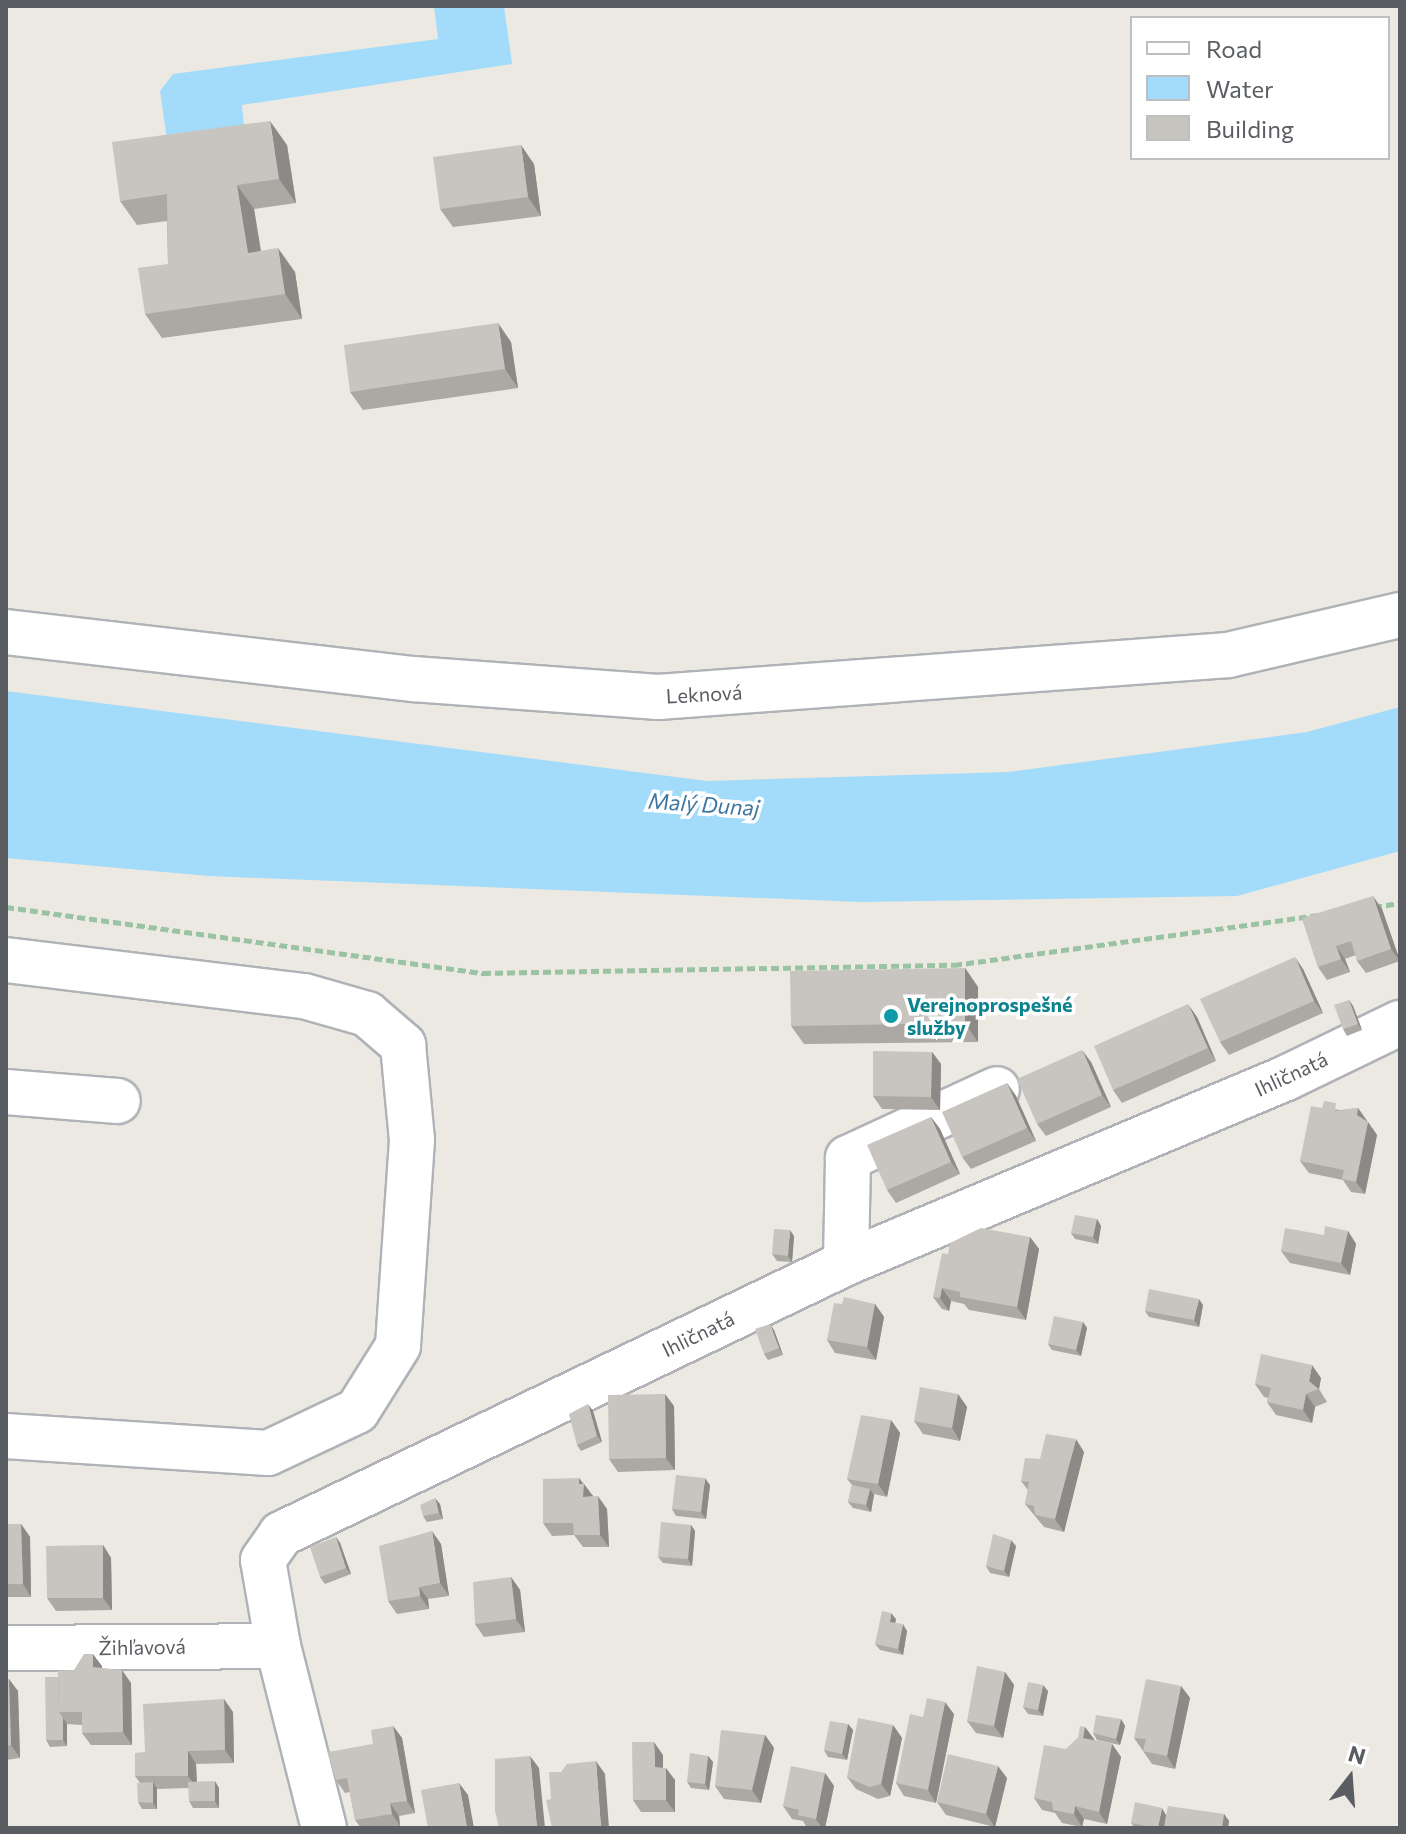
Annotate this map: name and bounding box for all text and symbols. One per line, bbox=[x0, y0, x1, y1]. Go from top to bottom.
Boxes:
legend bbox=[1130, 16, 1390, 160]
text: Road bbox=[1206, 34, 1262, 63]
text: Water bbox=[1206, 74, 1274, 103]
text: Building bbox=[1206, 114, 1294, 143]
street label: Leknová bbox=[665, 680, 743, 708]
water label: Malý Dunaj bbox=[647, 787, 761, 821]
place label: Verejnoprospešné služby bbox=[907, 992, 1073, 1039]
marker: Verejnoprospešné služby bbox=[882, 1007, 900, 1025]
street label: Ihličnatá bbox=[1251, 1047, 1331, 1101]
street label: Ihličnatá bbox=[658, 1306, 738, 1362]
street label: Žihľavová bbox=[98, 1634, 186, 1660]
north arrow bbox=[1310, 1738, 1390, 1818]
text: N bbox=[1345, 1739, 1369, 1770]

